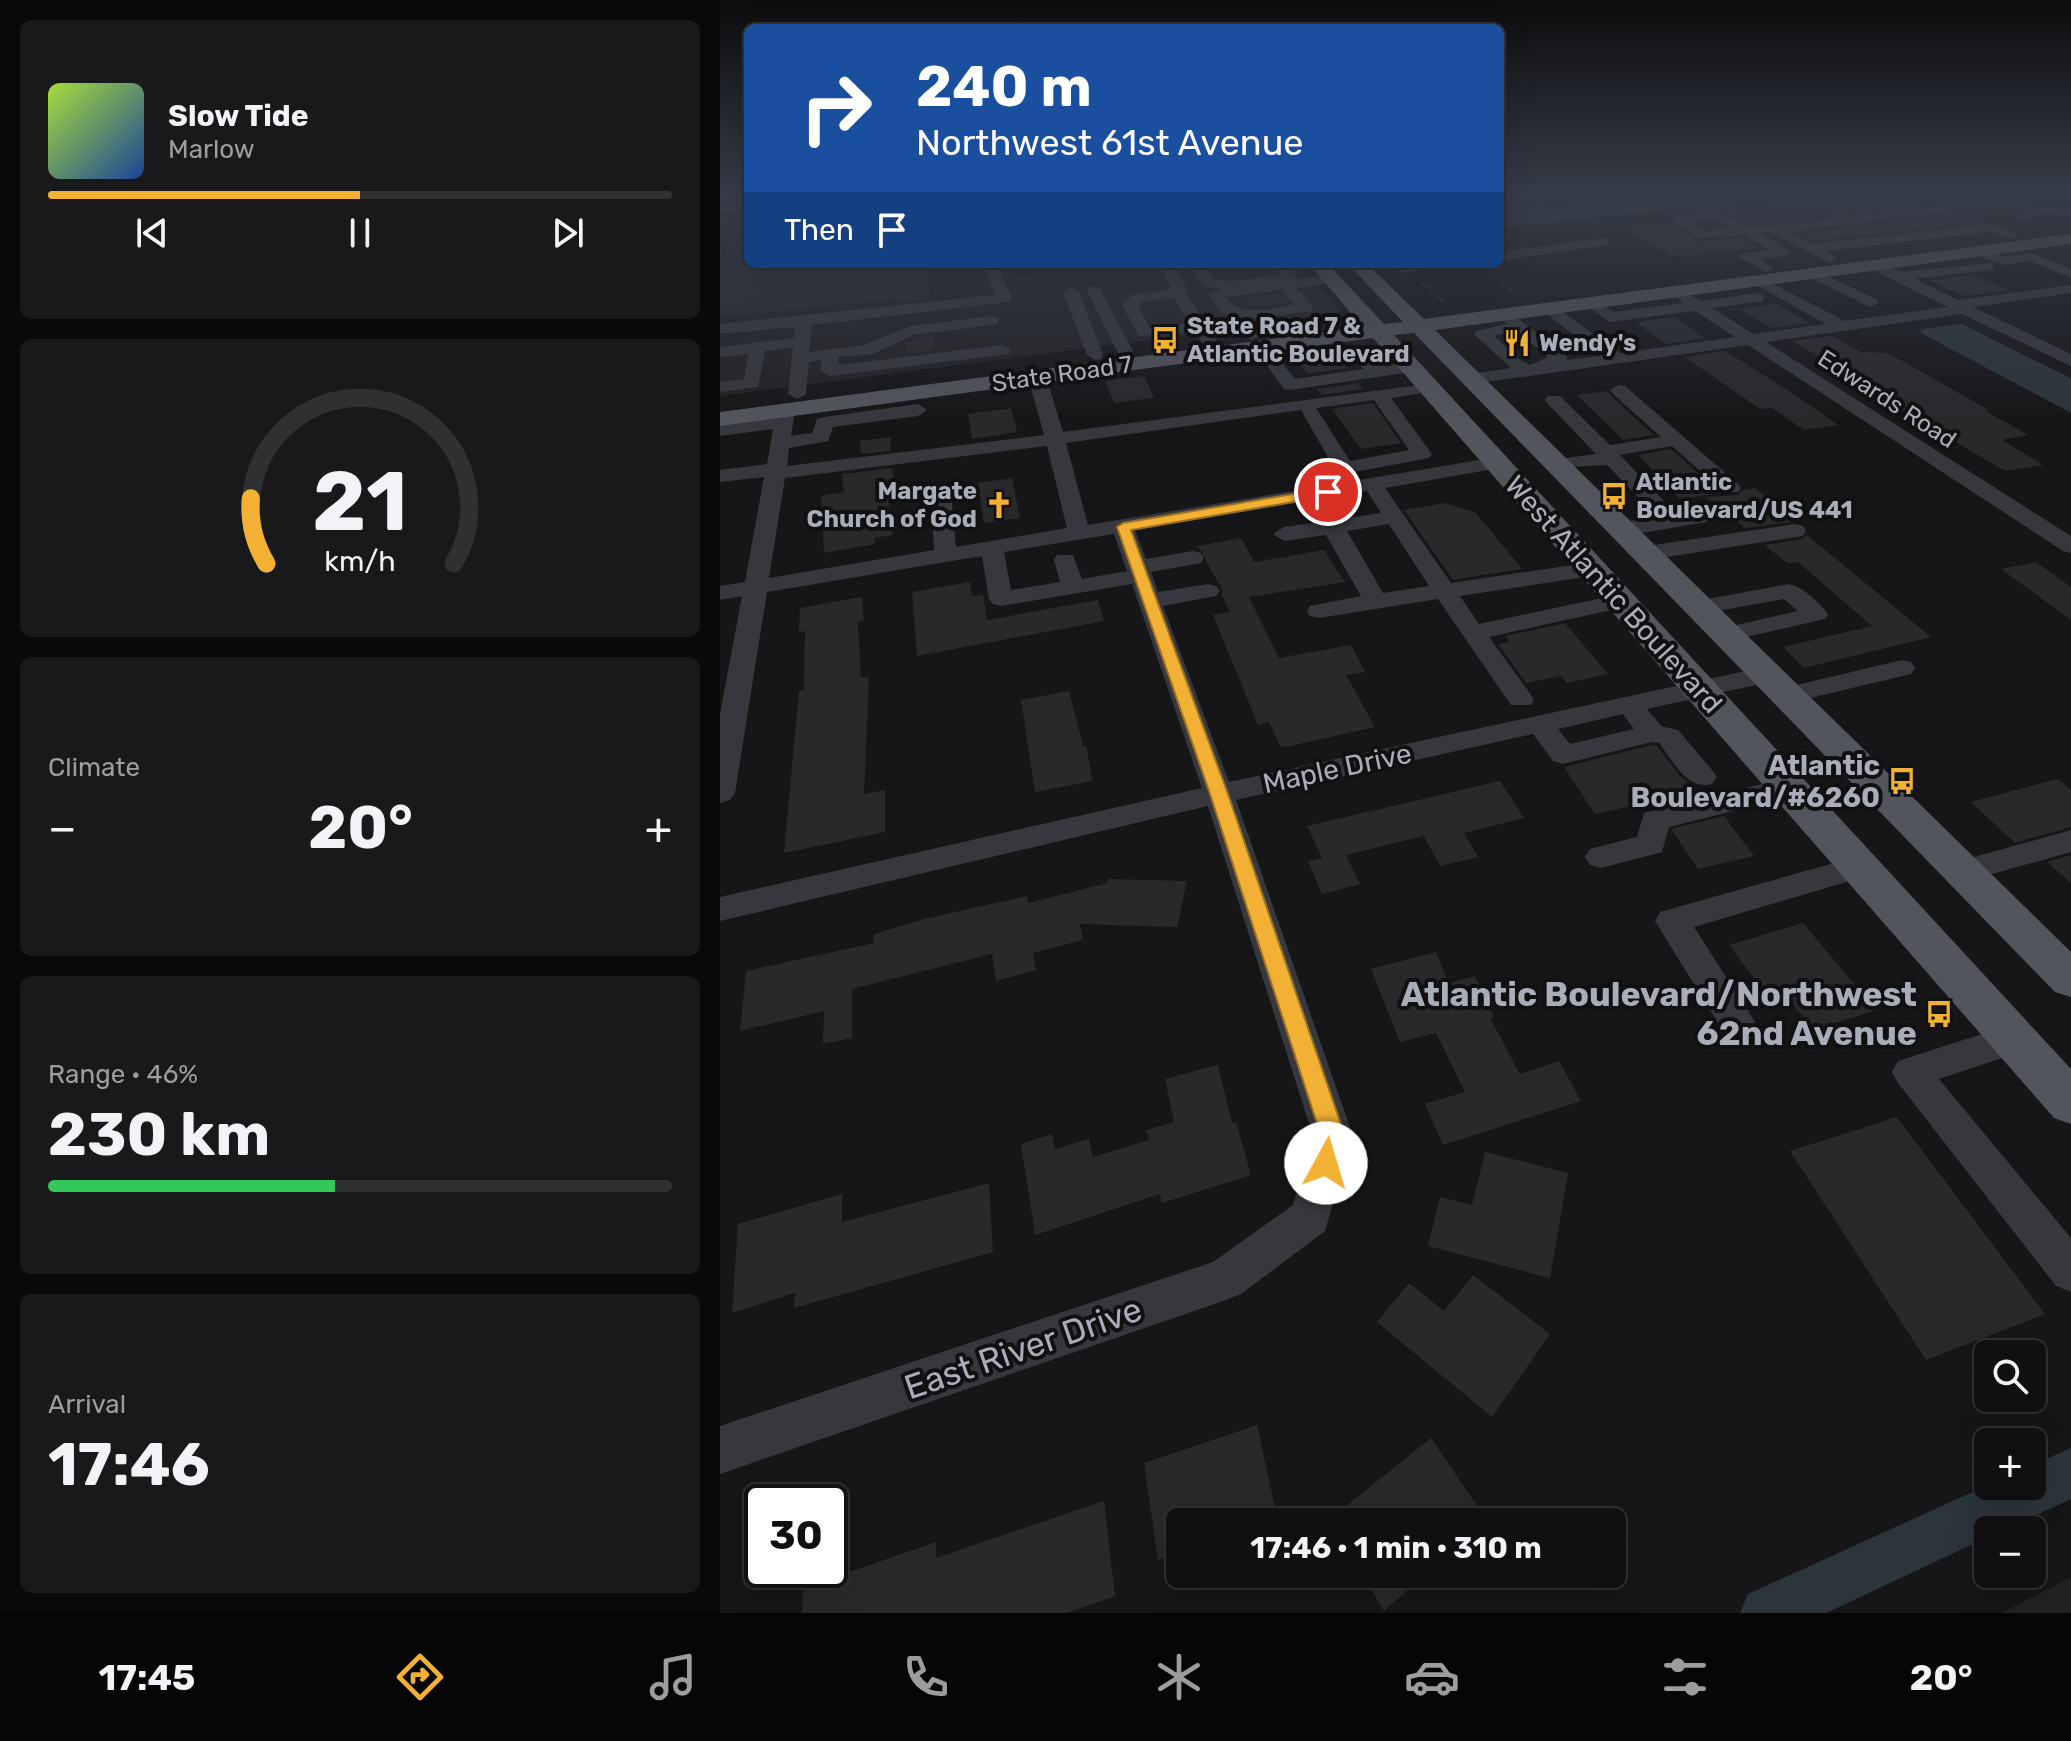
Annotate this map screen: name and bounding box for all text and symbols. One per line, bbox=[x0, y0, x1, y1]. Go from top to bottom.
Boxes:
text: 240 m bbox=[916, 54, 1092, 120]
icon: right bbox=[784, 56, 888, 160]
text: Slow Tide bbox=[168, 98, 308, 134]
text: Northwest 61st Avenue bbox=[916, 121, 1304, 164]
text: Marlow bbox=[168, 134, 255, 165]
icon: arrive bbox=[870, 208, 914, 252]
icon: previous bbox=[130, 211, 174, 255]
icon: pause bbox=[338, 211, 382, 255]
icon: next bbox=[546, 211, 590, 255]
text: Then bbox=[784, 212, 854, 248]
place label: State Road 7 & Atlantic Boulevard bbox=[1187, 312, 1410, 368]
bus stop icon: State Road 7 & Atlantic Boulevard bbox=[1150, 325, 1180, 355]
restaurant icon: Wendy's bbox=[1502, 328, 1532, 358]
place label: Wendy's bbox=[1539, 329, 1636, 357]
street label: Edwards Road bbox=[1813, 344, 1961, 454]
street label: State Road 7 bbox=[990, 350, 1134, 398]
text: 21 bbox=[312, 451, 408, 550]
pin bbox=[1294, 458, 1362, 526]
place label: Atlantic Boulevard/US 441 bbox=[1636, 468, 1853, 524]
street label: West Atlantic Boulevard bbox=[1498, 469, 1729, 720]
icon: arrive bbox=[1306, 470, 1350, 514]
place label: Margate Church of God bbox=[807, 477, 977, 533]
bus stop icon: Atlantic Boulevard/US 441 bbox=[1599, 481, 1629, 511]
church icon: Margate Church of God bbox=[984, 490, 1014, 520]
text: km/h bbox=[324, 544, 396, 578]
street label: Maple Drive bbox=[1260, 737, 1414, 800]
place label: Atlantic Boulevard/#6260 bbox=[1631, 749, 1880, 814]
text: Climate bbox=[48, 752, 140, 783]
bus stop icon: Atlantic Boulevard/#6260 bbox=[1887, 766, 1917, 796]
text: 20° bbox=[308, 792, 413, 863]
text: − bbox=[48, 802, 77, 854]
text: + bbox=[645, 802, 672, 854]
place label: Atlantic Boulevard/Northwest 62nd Avenue bbox=[1401, 974, 1917, 1054]
bus stop icon: Atlantic Boulevard/Northwest 62nd Avenue bbox=[1924, 999, 1954, 1029]
text: Range · 46% bbox=[48, 1059, 198, 1090]
text: 230 km bbox=[48, 1099, 270, 1170]
position arrow bbox=[1284, 1121, 1368, 1205]
street label: East River Drive bbox=[899, 1289, 1147, 1408]
map controls bbox=[1974, 1340, 2046, 1588]
button: search bbox=[1974, 1340, 2046, 1412]
text: Arrival bbox=[48, 1389, 126, 1420]
button: + bbox=[1974, 1428, 2046, 1500]
text: 17:46 bbox=[48, 1429, 210, 1500]
speed limit sign: 30 bbox=[744, 1484, 848, 1588]
button: − bbox=[1974, 1516, 2046, 1588]
text: 17:46 · 1 min · 310 m bbox=[1250, 1530, 1542, 1566]
icon: directions bbox=[392, 1649, 448, 1705]
icon: music bbox=[645, 1649, 701, 1705]
icon: phone bbox=[898, 1649, 954, 1705]
icon: climate bbox=[1151, 1649, 1207, 1705]
icon: car bbox=[1404, 1649, 1460, 1705]
icon: filters bbox=[1657, 1649, 1713, 1705]
text: 17:45 bbox=[98, 1656, 195, 1699]
text: 20° bbox=[1910, 1656, 1972, 1699]

